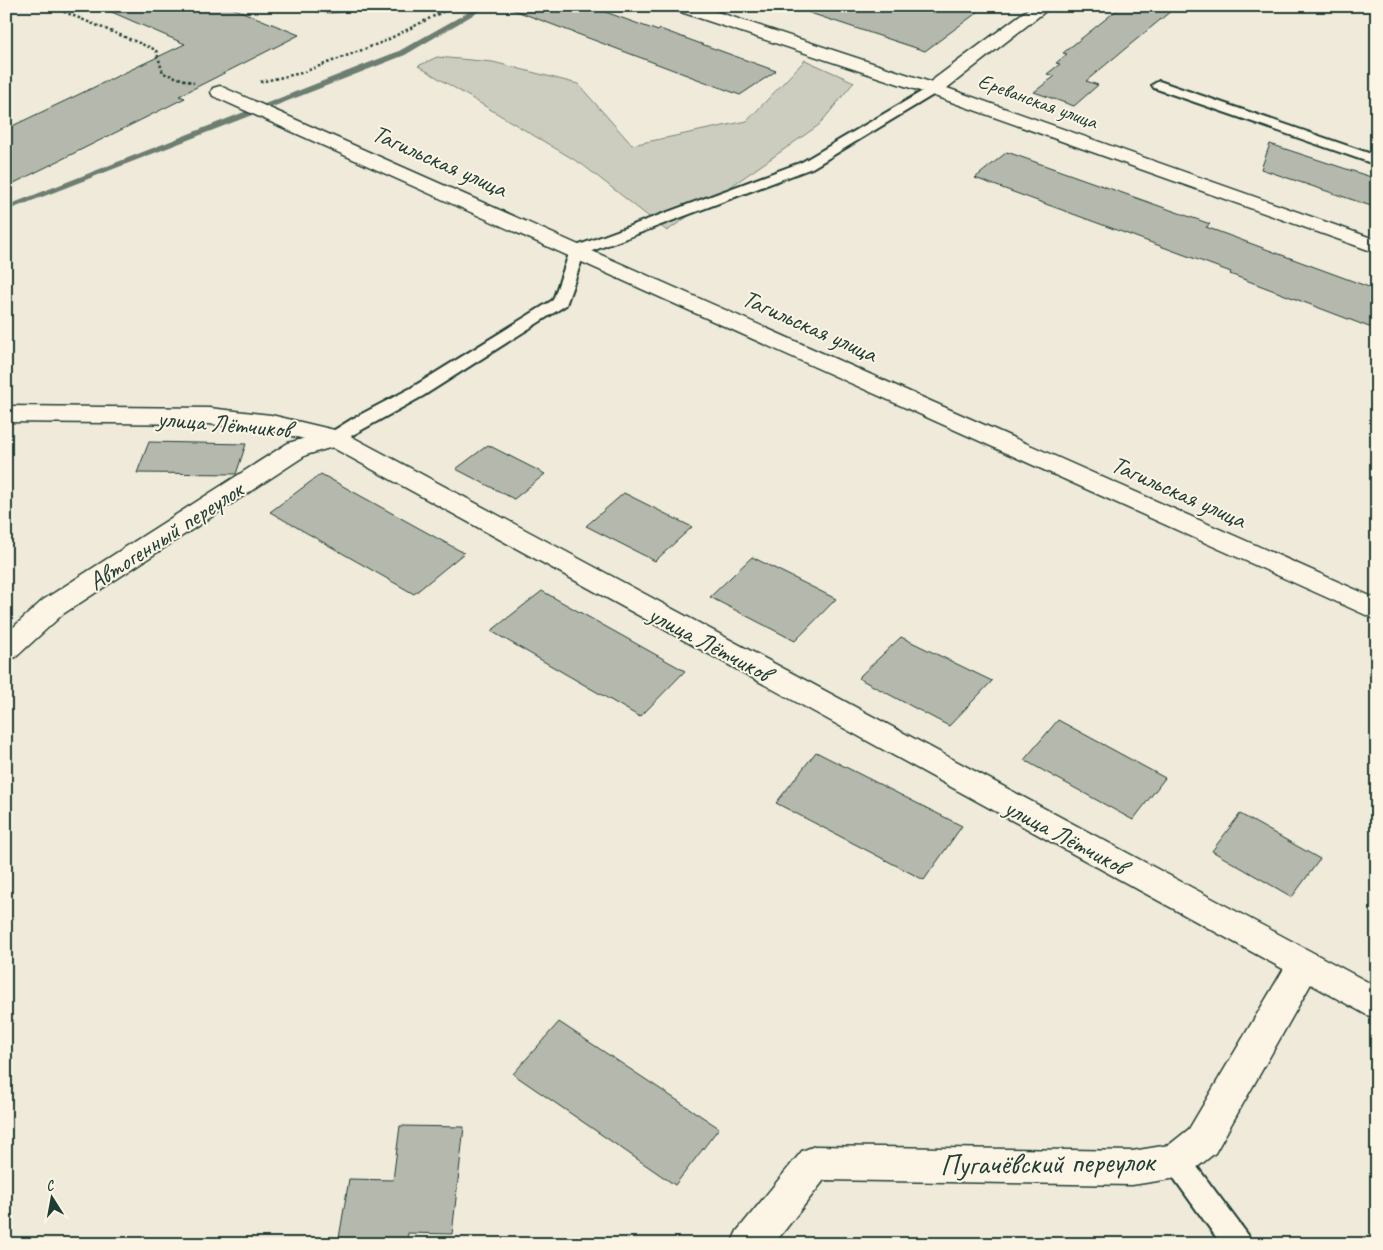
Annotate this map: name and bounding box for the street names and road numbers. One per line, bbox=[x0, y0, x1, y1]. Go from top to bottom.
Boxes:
street label: Ереванская улица bbox=[975, 67, 1103, 135]
street label: Тагильская улица bbox=[367, 117, 514, 206]
street label: Тагильская улица bbox=[737, 282, 884, 371]
street label: улица Лётчиков bbox=[154, 402, 298, 446]
street label: Тагильская улица bbox=[1106, 448, 1253, 537]
street label: Автогенный переулок bbox=[82, 472, 251, 598]
street label: улица Лётчиков bbox=[641, 597, 782, 692]
street label: улица Лётчиков bbox=[997, 790, 1138, 885]
street label: Пугачёвский переулок bbox=[940, 1142, 1157, 1184]

